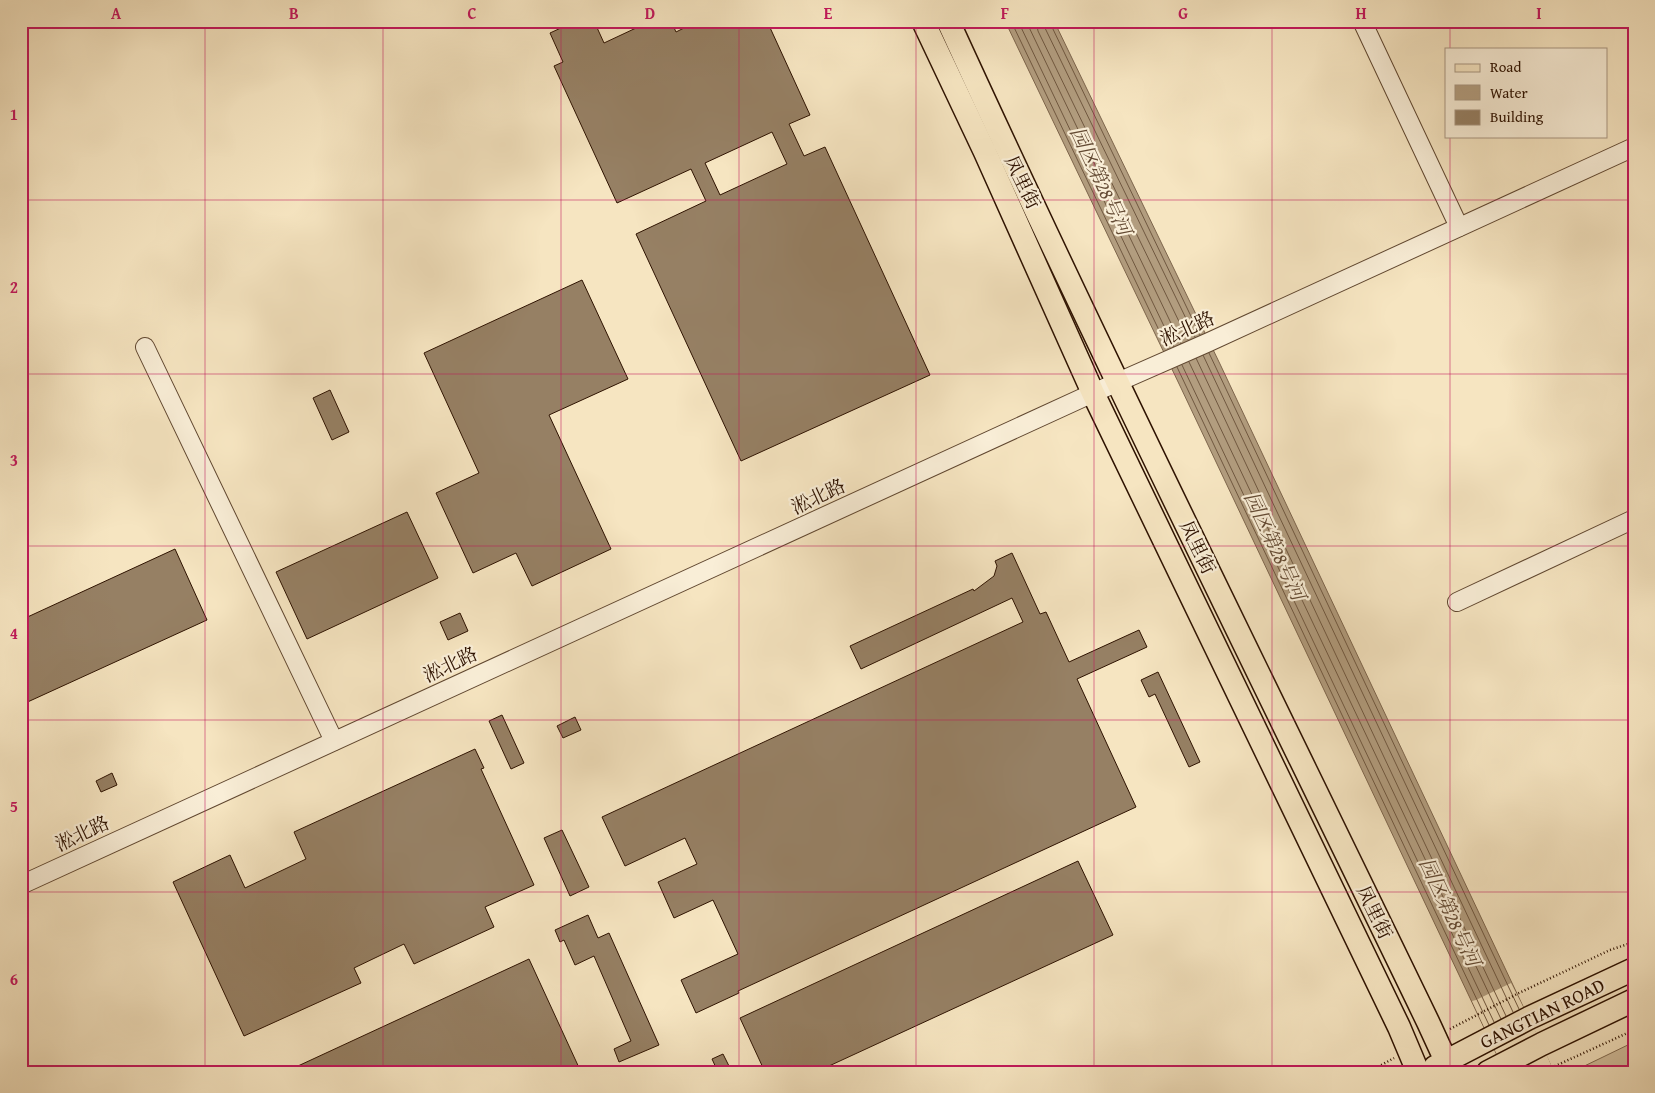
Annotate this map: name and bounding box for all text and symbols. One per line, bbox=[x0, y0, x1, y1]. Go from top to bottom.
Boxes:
text: A bbox=[111, 1, 122, 25]
text: B bbox=[289, 1, 299, 25]
text: C bbox=[467, 1, 477, 25]
text: D bbox=[645, 1, 655, 25]
text: E bbox=[824, 1, 833, 25]
text: F bbox=[1001, 1, 1009, 25]
text: G bbox=[1178, 1, 1188, 25]
text: H bbox=[1355, 1, 1367, 25]
text: I bbox=[1536, 1, 1542, 25]
legend bbox=[1445, 48, 1608, 138]
text: Road bbox=[1490, 56, 1521, 77]
text: Water bbox=[1490, 82, 1528, 103]
text: 1 bbox=[10, 102, 18, 126]
text: Building bbox=[1490, 106, 1544, 127]
water label: 园区第28号河 bbox=[1064, 122, 1141, 243]
street label: 凤里街 bbox=[998, 150, 1048, 214]
text: 2 bbox=[10, 275, 18, 299]
street label: 淞北路 bbox=[1155, 304, 1219, 352]
text: 3 bbox=[10, 448, 18, 472]
street label: 淞北路 bbox=[786, 471, 850, 521]
water label: 园区第28号河 bbox=[1238, 487, 1315, 608]
street label: 凤里街 bbox=[1173, 515, 1223, 579]
text: 4 bbox=[10, 621, 18, 645]
street label: 淞北路 bbox=[418, 639, 482, 689]
text: 5 bbox=[10, 794, 18, 818]
street label: 淞北路 bbox=[50, 808, 114, 858]
water label: 园区第28号河 bbox=[1413, 853, 1490, 974]
street label: 凤里街 bbox=[1350, 880, 1400, 944]
text: 6 bbox=[10, 967, 18, 991]
street label: GANGTIAN ROAD bbox=[1475, 971, 1609, 1055]

